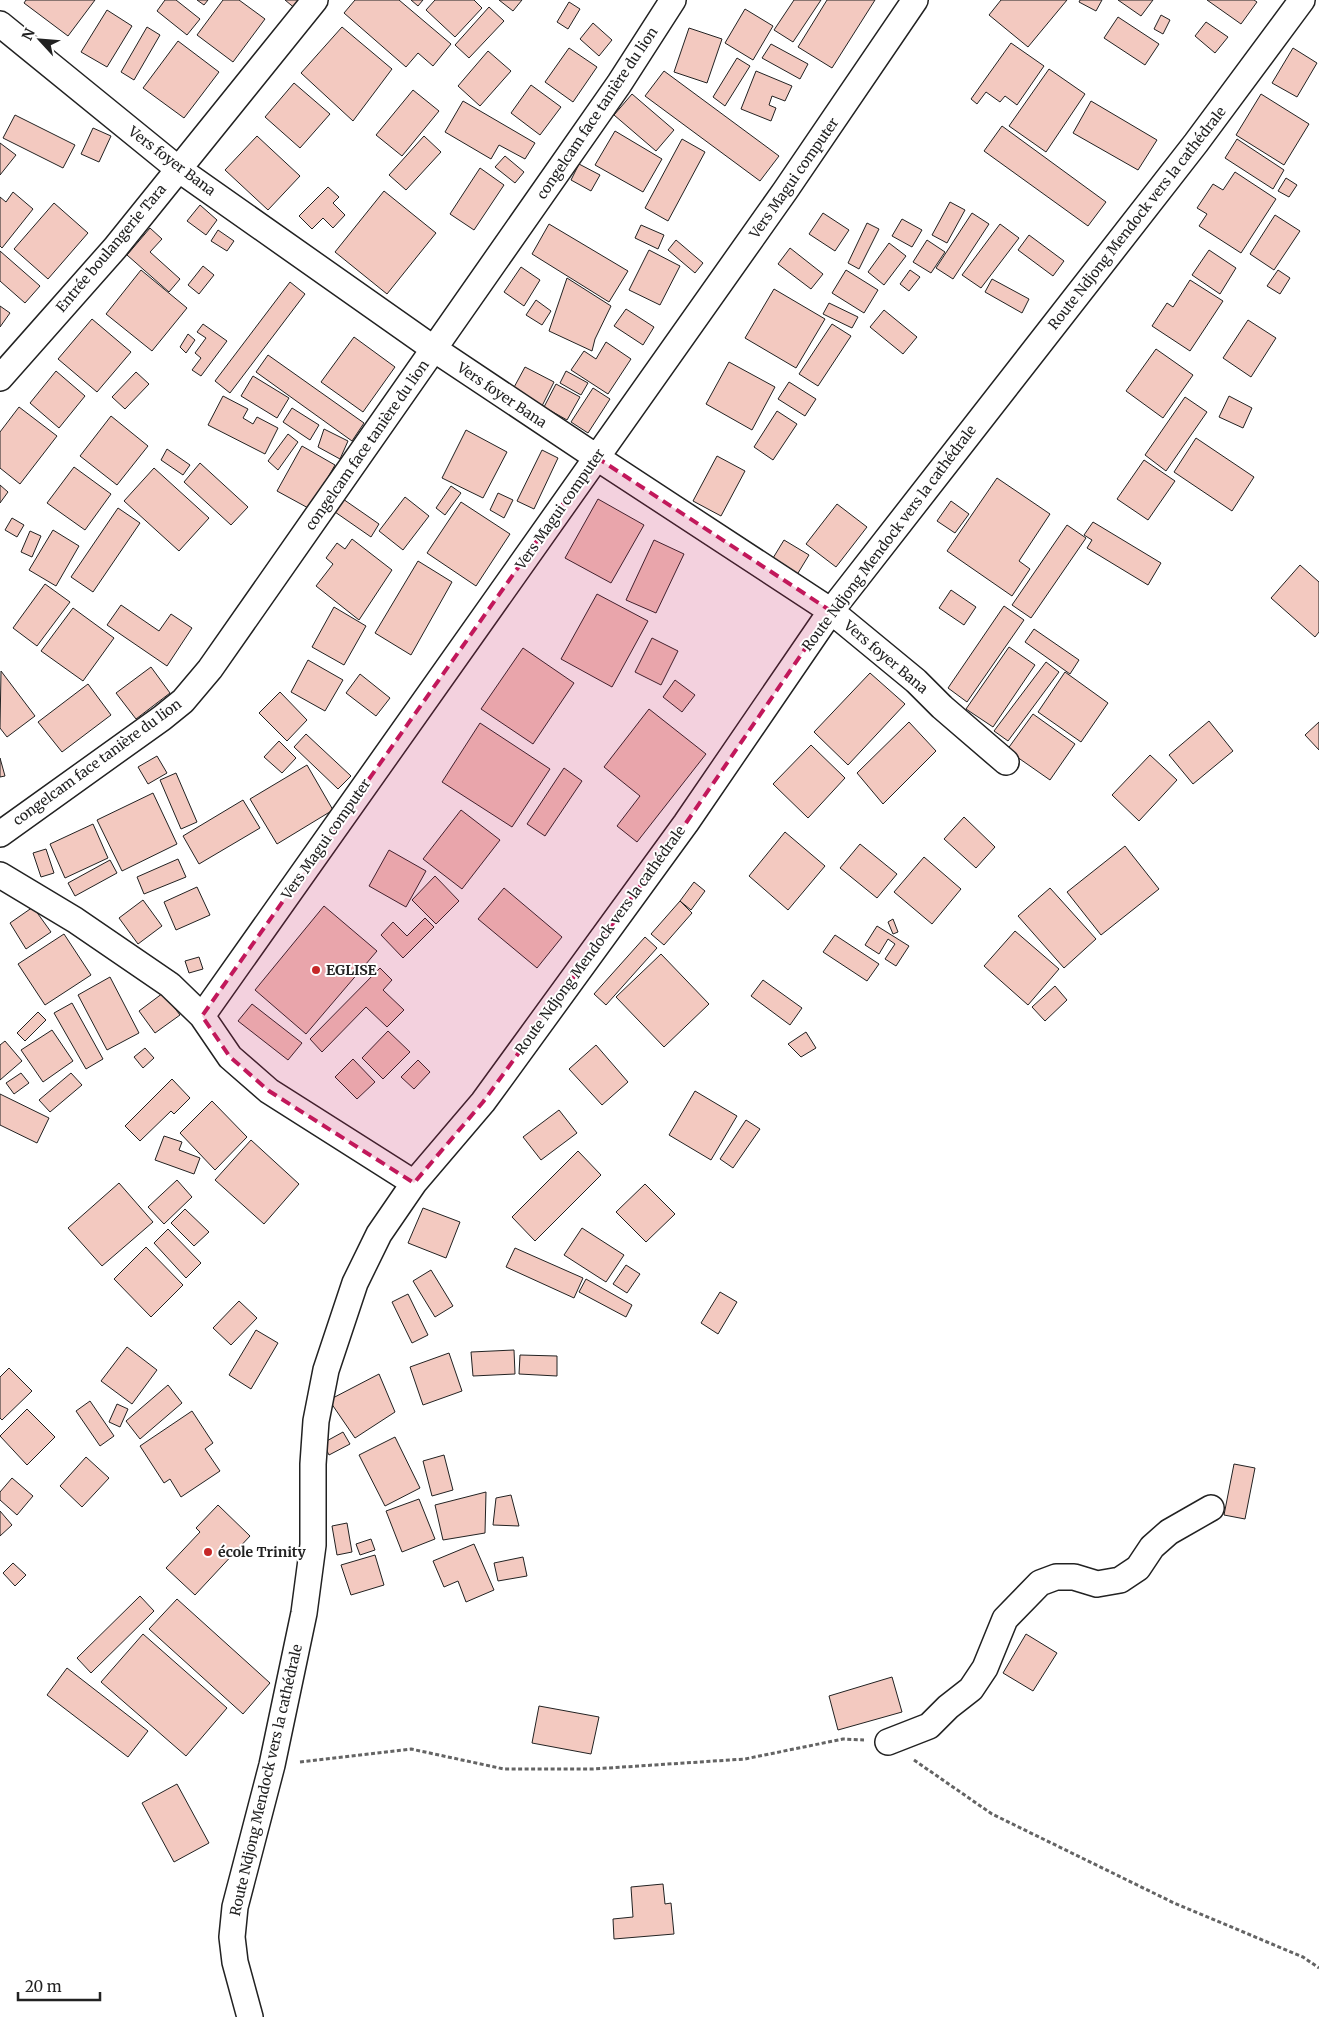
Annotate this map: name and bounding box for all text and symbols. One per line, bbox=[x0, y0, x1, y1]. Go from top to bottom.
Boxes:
north arrow bbox=[15, 15, 65, 65]
street label: congelcam face tanière du lion bbox=[533, 23, 661, 203]
text: N bbox=[18, 25, 39, 43]
street label: Route Ndjong Mendock vers la cathédrale bbox=[1044, 103, 1230, 333]
street label: Vers Magui computer bbox=[745, 114, 843, 243]
street label: Vers foyer Bana bbox=[124, 122, 219, 200]
street label: Entrée boulangerie Tara bbox=[52, 180, 170, 316]
street label: congelcam face tanière du lion bbox=[301, 356, 433, 534]
street label: Vers foyer Bana bbox=[453, 358, 551, 432]
street label: Route Ndjong Mendock vers la cathédrale bbox=[798, 422, 980, 654]
street label: Vers Magui computer bbox=[511, 445, 609, 574]
street label: Vers foyer Bana bbox=[840, 616, 932, 698]
street label: congelcam face tanière du lion bbox=[9, 695, 185, 829]
street label: Vers Magui computer bbox=[277, 775, 375, 904]
street label: Route Ndjong Mendock vers la cathédrale bbox=[511, 822, 689, 1058]
place label: EGLISE bbox=[326, 961, 377, 979]
marker: EGLISE bbox=[310, 964, 322, 976]
place label: école Trinity bbox=[218, 1543, 307, 1561]
marker: école Trinity bbox=[202, 1546, 214, 1558]
street label: Route Ndjong Mendock vers la cathédrale bbox=[226, 1642, 306, 1918]
scale bar bbox=[18, 1970, 100, 2002]
text: 20 m bbox=[25, 1977, 62, 1996]

